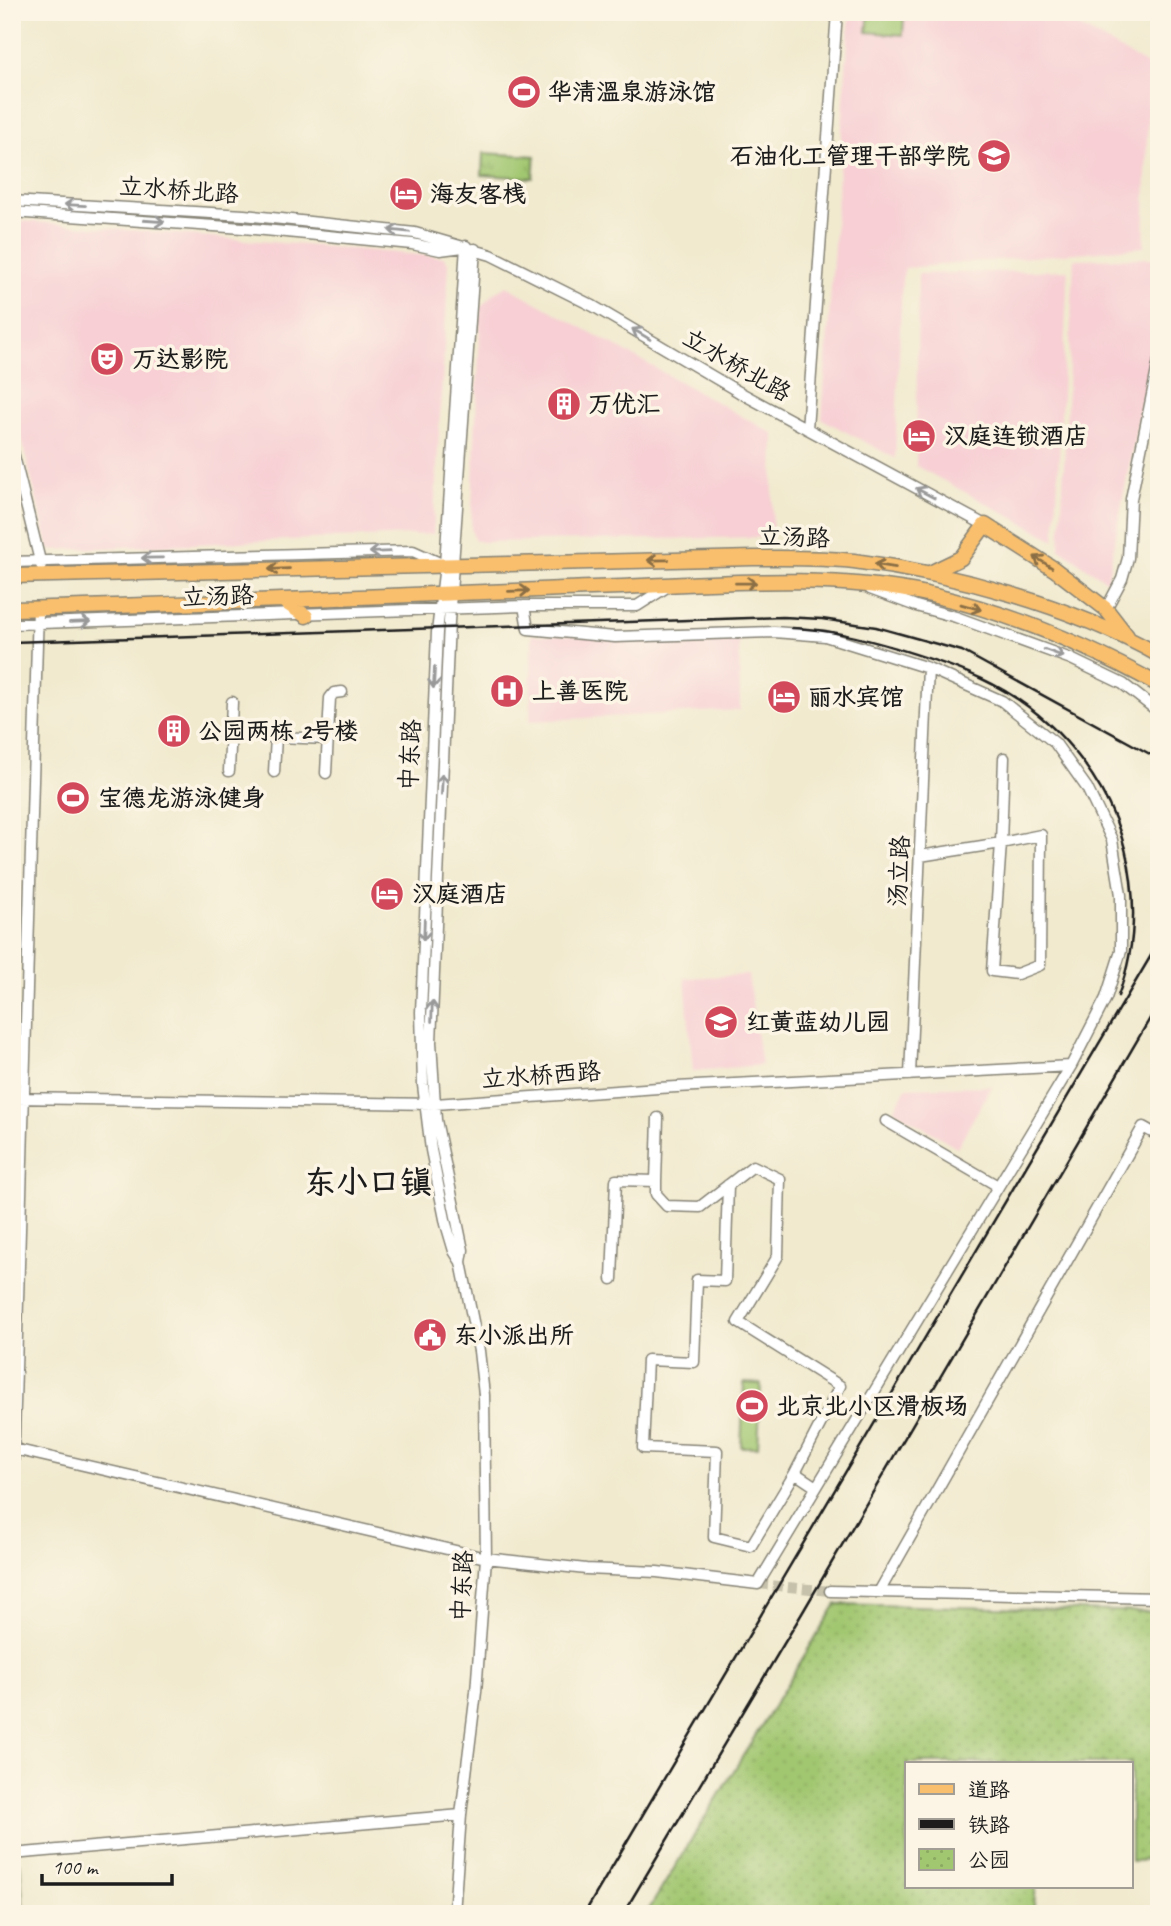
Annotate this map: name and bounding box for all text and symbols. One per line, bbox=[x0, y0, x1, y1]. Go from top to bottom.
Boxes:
sports icon: 华清温泉游泳馆 bbox=[505, 73, 543, 111]
place label: 华清温泉游泳馆 bbox=[548, 77, 716, 107]
school or university icon: 石油化工管理干部学院 bbox=[975, 137, 1013, 175]
place label: 石油化工管理干部学院 bbox=[730, 141, 970, 171]
street label: 立水桥北路 bbox=[118, 171, 240, 209]
hotel icon: 海友客栈 bbox=[387, 175, 425, 213]
place label: 海友客栈 bbox=[430, 179, 526, 209]
one-way arrow bbox=[64, 198, 87, 211]
one-way arrow bbox=[142, 215, 165, 228]
one-way arrow bbox=[388, 225, 411, 238]
street label: 立水桥北路 bbox=[678, 322, 796, 408]
one-way arrow bbox=[631, 327, 651, 341]
theatre icon: 万达影院 bbox=[88, 340, 126, 378]
place label: 万达影院 bbox=[132, 344, 228, 374]
building icon: 万优汇 bbox=[545, 385, 583, 423]
place label: 万优汇 bbox=[588, 389, 660, 419]
hotel icon: 汉庭连锁酒店 bbox=[900, 417, 938, 455]
place label: 汉庭连锁酒店 bbox=[944, 421, 1088, 451]
one-way arrow bbox=[915, 486, 936, 499]
street label: 立汤路 bbox=[757, 521, 831, 553]
one-way arrow bbox=[368, 545, 391, 558]
one-way arrow bbox=[141, 551, 164, 565]
one-way arrow bbox=[647, 553, 670, 567]
one-way arrow bbox=[1034, 555, 1054, 569]
one-way arrow bbox=[874, 559, 897, 572]
one-way arrow bbox=[267, 562, 290, 576]
one-way arrow bbox=[735, 576, 758, 590]
street label: 立汤路 bbox=[181, 580, 255, 612]
one-way arrow bbox=[507, 584, 530, 597]
one-way arrow bbox=[960, 601, 982, 614]
one-way arrow bbox=[69, 616, 92, 629]
one-way arrow bbox=[1042, 648, 1064, 660]
one-way arrow bbox=[428, 666, 441, 689]
hospital icon: 上善医院 bbox=[488, 672, 526, 710]
place label: 上善医院 bbox=[532, 676, 628, 706]
hotel icon: 丽水宾馆 bbox=[765, 678, 803, 716]
place label: 丽水宾馆 bbox=[808, 682, 904, 712]
building icon: 公园两栋 2号楼 bbox=[155, 712, 193, 750]
place label: 公园两栋 2号楼 bbox=[198, 716, 359, 746]
street label: 中东路 bbox=[393, 718, 427, 792]
one-way arrow bbox=[436, 773, 449, 796]
sports icon: 宝德龙游泳健身 bbox=[54, 779, 92, 817]
place label: 宝德龙游泳健身 bbox=[98, 783, 266, 813]
street label: 汤立路 bbox=[882, 834, 916, 908]
hotel icon: 汉庭酒店 bbox=[368, 875, 406, 913]
place label: 汉庭酒店 bbox=[412, 879, 508, 909]
one-way arrow bbox=[417, 918, 430, 941]
one-way arrow bbox=[425, 1000, 439, 1023]
school or university icon: 红黄蓝幼儿园 bbox=[702, 1003, 740, 1041]
place label: 红黄蓝幼儿园 bbox=[746, 1007, 890, 1037]
street label: 立水桥西路 bbox=[480, 1056, 602, 1094]
district label: 东小口镇 bbox=[304, 1162, 432, 1203]
public building icon: 东小派出所 bbox=[411, 1316, 449, 1354]
place label: 东小派出所 bbox=[454, 1320, 574, 1350]
sports icon: 北京北小区滑板场 bbox=[733, 1387, 771, 1425]
place label: 北京北小区滑板场 bbox=[776, 1391, 968, 1421]
street label: 中东路 bbox=[445, 1549, 479, 1623]
legend bbox=[905, 1762, 1132, 1888]
text: 道路 bbox=[968, 1777, 1010, 1803]
text: 铁路 bbox=[968, 1812, 1010, 1838]
scale bar bbox=[42, 1842, 172, 1886]
text: 公园 bbox=[968, 1847, 1010, 1873]
text: 100 m bbox=[52, 1854, 99, 1880]

